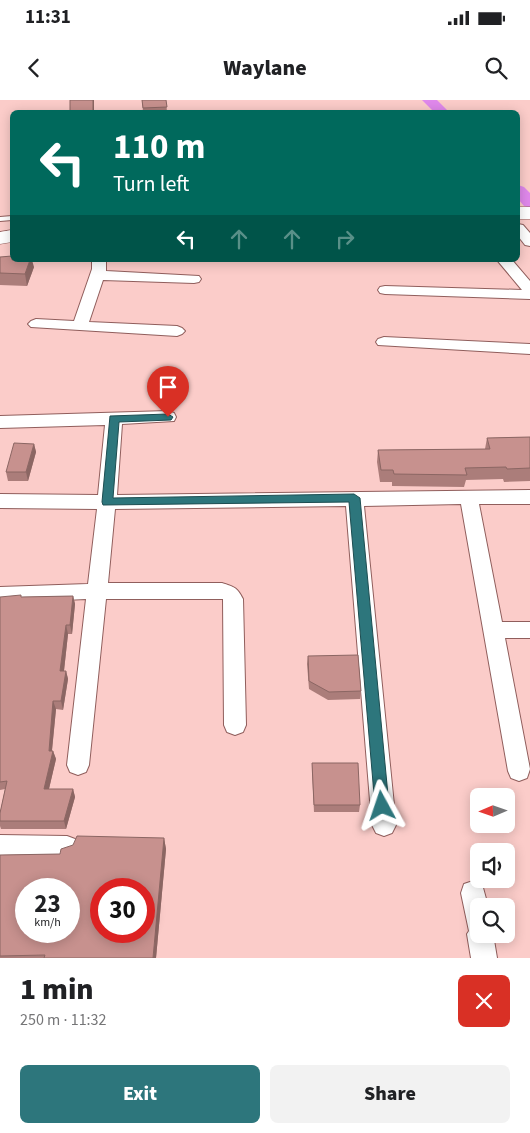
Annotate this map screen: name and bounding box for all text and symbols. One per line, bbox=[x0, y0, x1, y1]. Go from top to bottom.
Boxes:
text: 11:31 bbox=[25, 4, 71, 31]
text: Waylane bbox=[223, 52, 307, 84]
icon: back bbox=[20, 54, 48, 82]
icon: search bbox=[482, 54, 510, 82]
text: 110 m bbox=[113, 122, 205, 172]
icon: left bbox=[30, 130, 95, 195]
text: Turn left bbox=[113, 168, 189, 200]
icon: left bbox=[172, 225, 200, 253]
icon: ahead bbox=[225, 225, 253, 253]
icon: ahead bbox=[278, 225, 306, 253]
icon: right bbox=[331, 225, 359, 253]
pin bbox=[147, 366, 189, 417]
icon: arrive bbox=[154, 373, 182, 401]
position arrow bbox=[355, 779, 407, 831]
north arrow bbox=[470, 788, 515, 832]
map controls bbox=[470, 788, 515, 943]
button: sound bbox=[470, 843, 515, 888]
speed limit sign: 30 bbox=[90, 878, 155, 943]
text: 23 bbox=[34, 886, 61, 922]
button: search bbox=[470, 898, 515, 943]
text: km/h bbox=[34, 914, 61, 931]
text: 1 min bbox=[20, 968, 94, 1011]
button: close bbox=[458, 975, 510, 1027]
text: 250 m · 11:32 bbox=[20, 1009, 107, 1031]
button: Exit bbox=[20, 1065, 260, 1123]
button: Share bbox=[270, 1065, 510, 1123]

